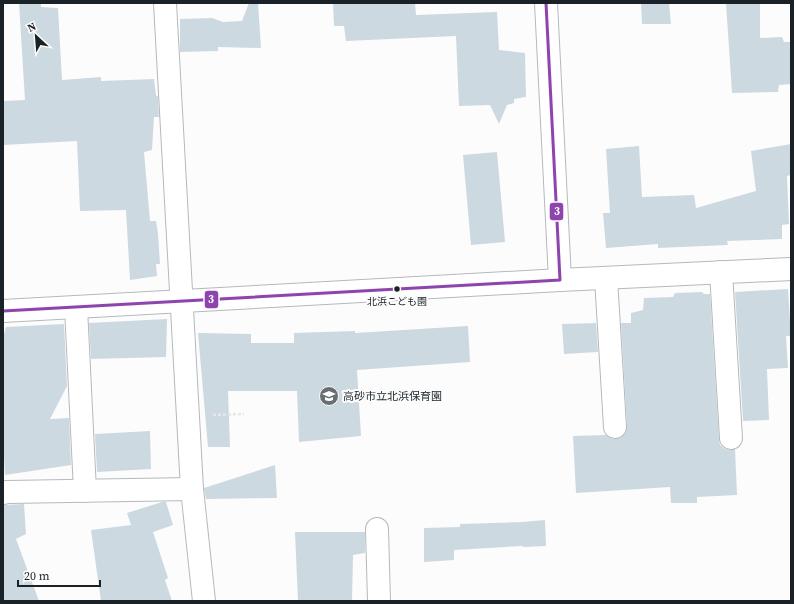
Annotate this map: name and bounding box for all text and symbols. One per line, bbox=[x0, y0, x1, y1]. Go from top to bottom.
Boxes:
north arrow bbox=[16, 16, 56, 56]
text: N bbox=[25, 19, 39, 36]
line badge: 3 bbox=[549, 202, 564, 221]
text: 3 bbox=[554, 204, 560, 219]
marker: 北浜こども園 bbox=[392, 284, 402, 294]
line badge: 3 bbox=[204, 290, 219, 309]
text: 3 bbox=[208, 292, 214, 307]
place label: 北浜こども園 bbox=[367, 295, 427, 308]
school or university icon: 高砂市立北浜保育園 bbox=[318, 385, 340, 407]
place label: 高砂市立北浜保育園 bbox=[343, 389, 442, 404]
scale bar bbox=[18, 562, 100, 588]
text: 20 m bbox=[24, 568, 50, 584]

